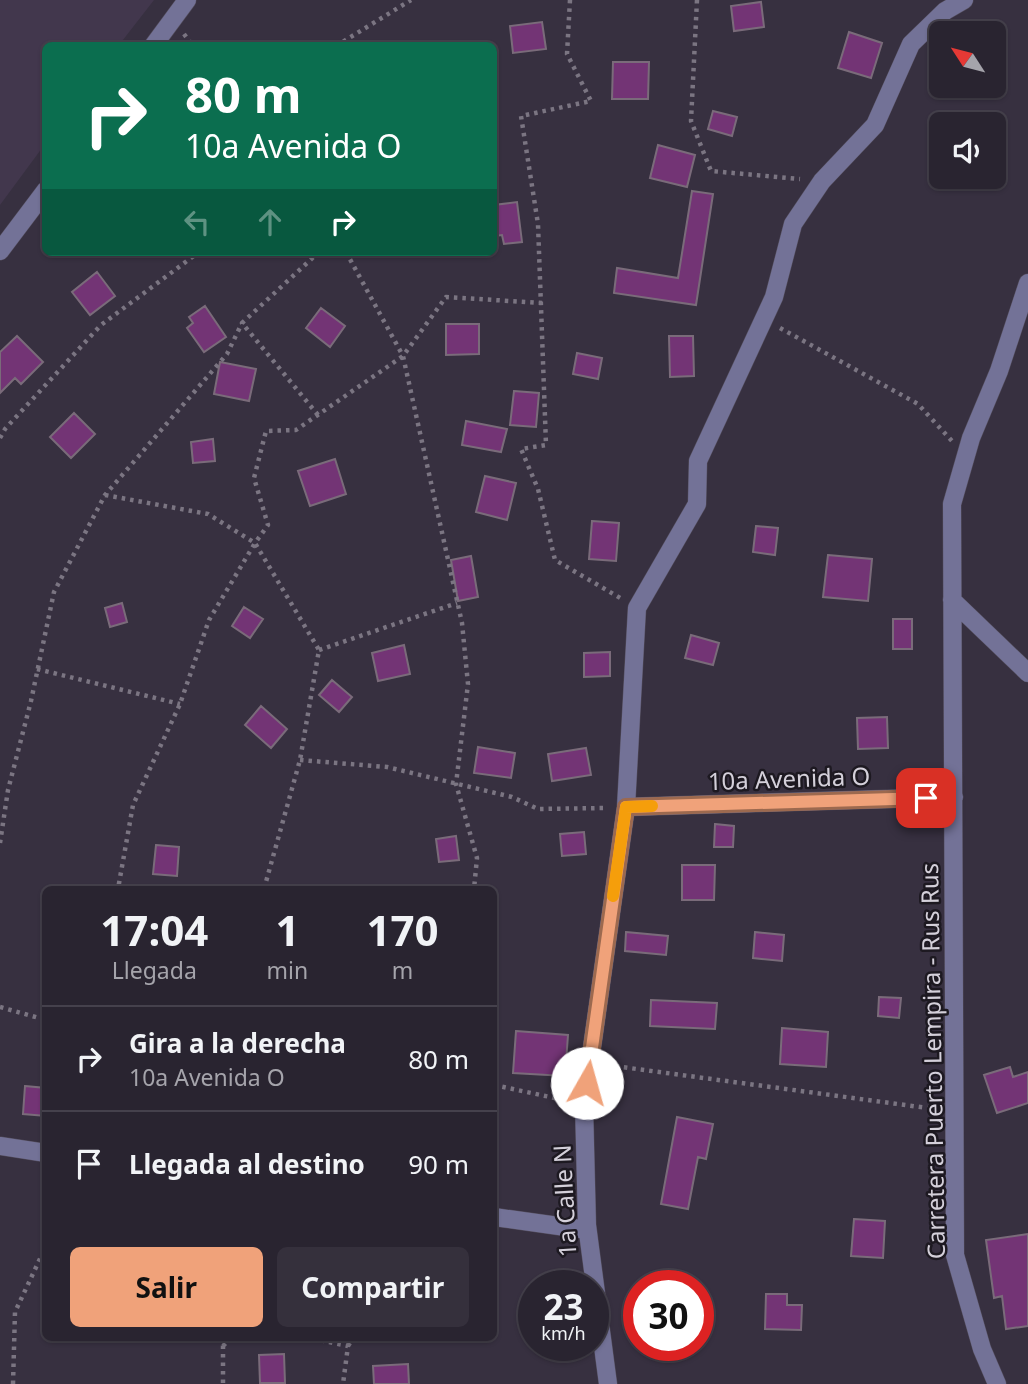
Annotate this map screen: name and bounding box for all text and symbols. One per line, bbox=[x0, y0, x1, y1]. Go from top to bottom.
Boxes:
north arrow bbox=[929, 21, 1006, 98]
map controls bbox=[929, 21, 1006, 189]
text: 80 m bbox=[185, 61, 302, 127]
icon: right bbox=[70, 70, 161, 161]
button: sound bbox=[929, 112, 1006, 189]
text: 10a Avenida O bbox=[185, 124, 402, 167]
icon: left bbox=[178, 203, 216, 241]
icon: ahead bbox=[251, 203, 289, 241]
icon: right bbox=[324, 203, 362, 241]
street label: 10a Avenida O bbox=[707, 759, 871, 797]
pin bbox=[896, 768, 956, 828]
icon: arrive bbox=[907, 779, 945, 817]
street label: Carretera Puerto Lempira - Rus Rus bbox=[912, 863, 952, 1259]
text: 17:04 bbox=[100, 901, 208, 958]
text: 1 bbox=[275, 901, 299, 958]
text: 170 bbox=[367, 901, 439, 958]
text: Llegada bbox=[112, 954, 197, 986]
text: min bbox=[267, 954, 308, 986]
text: m bbox=[392, 954, 413, 986]
text: Gira a la derecha bbox=[129, 1025, 346, 1061]
icon: right bbox=[70, 1040, 108, 1078]
text: 80 m bbox=[408, 1041, 469, 1077]
position arrow bbox=[550, 1046, 624, 1120]
text: 10a Avenida O bbox=[129, 1061, 285, 1093]
street label: 1a Calle N bbox=[545, 1144, 583, 1258]
icon: arrive bbox=[70, 1145, 108, 1183]
text: Llegada al destino bbox=[129, 1146, 365, 1182]
text: 90 m bbox=[408, 1146, 469, 1182]
button: Salir bbox=[70, 1247, 263, 1327]
button: Compartir bbox=[277, 1247, 469, 1327]
speed limit sign: 30 bbox=[623, 1270, 714, 1361]
text: 23 bbox=[543, 1283, 584, 1330]
text: km/h bbox=[541, 1321, 586, 1345]

